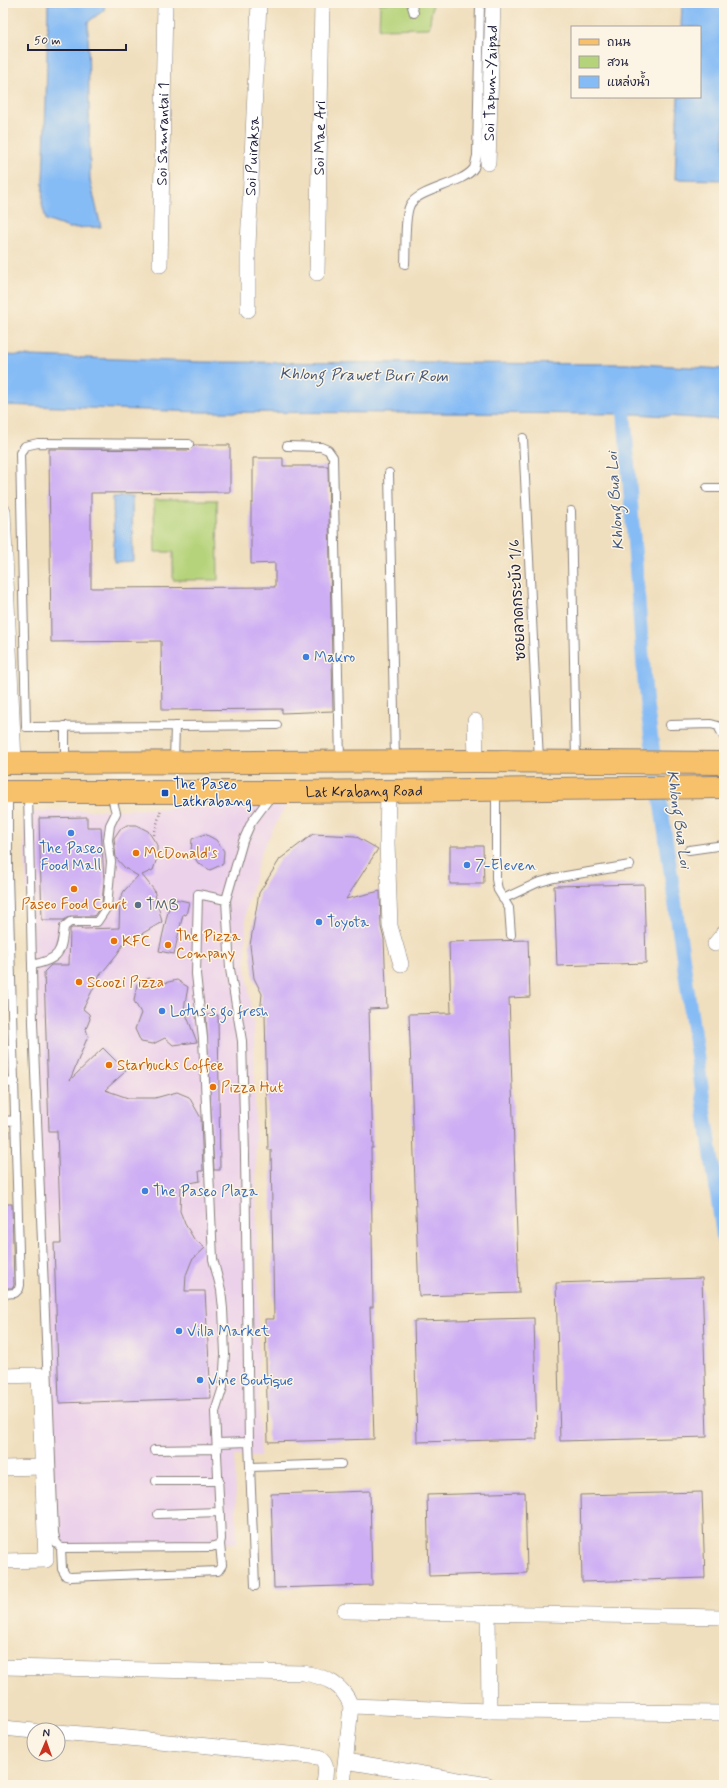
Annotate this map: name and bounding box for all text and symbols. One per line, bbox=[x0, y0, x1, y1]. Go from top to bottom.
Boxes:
street label: Soi Tapun-Yaipad bbox=[480, 25, 503, 141]
scale bar bbox=[28, 26, 126, 52]
legend bbox=[571, 26, 701, 98]
text: 50 m bbox=[34, 33, 61, 49]
text: ถนน bbox=[607, 35, 631, 51]
text: สวน bbox=[607, 55, 628, 71]
text: แหล่งน้ำ bbox=[607, 71, 650, 91]
street label: Soi Samrantai 1 bbox=[153, 82, 174, 186]
street label: Soi Mae Ari bbox=[310, 101, 331, 176]
street label: Soi Puiraksa bbox=[241, 115, 265, 196]
water label: Khlong Prawet Buri Rom bbox=[279, 364, 449, 389]
water label: Khlong Bua Loi bbox=[601, 449, 631, 551]
street label: ซอยลาดกระบัง 1/6 bbox=[505, 538, 531, 661]
place label: Makro bbox=[314, 648, 355, 668]
marker: Makro bbox=[301, 652, 311, 662]
water label: Khlong Bua Loi bbox=[659, 769, 696, 871]
place label: The Paseo Latkrabang bbox=[173, 775, 252, 812]
street label: Lat Krabang Road bbox=[305, 782, 423, 803]
marker: The Paseo Latkrabang bbox=[160, 788, 170, 798]
marker: The Paseo Food Mall bbox=[66, 828, 76, 838]
place label: The Paseo Food Mall bbox=[39, 839, 103, 876]
place label: McDonald's bbox=[144, 844, 218, 864]
marker: McDonald's bbox=[131, 848, 141, 858]
place label: 7-Eleven bbox=[475, 856, 537, 876]
marker: 7-Eleven bbox=[462, 860, 472, 870]
marker: Paseo Food Court bbox=[69, 884, 79, 894]
place label: Paseo Food Court bbox=[21, 895, 127, 915]
place label: TMB bbox=[146, 896, 179, 916]
marker: TMB bbox=[133, 900, 143, 910]
place label: Toyota bbox=[327, 913, 370, 933]
marker: Toyota bbox=[314, 917, 324, 927]
place label: The Pizza Company bbox=[176, 927, 241, 964]
place label: KFC bbox=[122, 932, 151, 952]
marker: KFC bbox=[109, 936, 119, 946]
marker: The Pizza Company bbox=[163, 940, 173, 950]
place label: Scoozi Pizza bbox=[87, 973, 164, 993]
marker: Scoozi Pizza bbox=[74, 977, 84, 987]
place label: Lotus's go fresh bbox=[170, 1002, 269, 1023]
marker: Lotus's go fresh bbox=[157, 1006, 167, 1016]
place label: Starbucks Coffee bbox=[117, 1056, 224, 1076]
marker: Starbucks Coffee bbox=[104, 1060, 114, 1070]
place label: Pizza Hut bbox=[221, 1078, 284, 1098]
marker: Pizza Hut bbox=[208, 1082, 218, 1092]
place label: The Paseo Plaza bbox=[153, 1182, 259, 1202]
marker: The Paseo Plaza bbox=[140, 1186, 150, 1196]
place label: Villa Market bbox=[187, 1322, 270, 1342]
marker: Villa Market bbox=[174, 1326, 184, 1336]
place label: Vine Boutique bbox=[208, 1371, 294, 1391]
marker: Vine Boutique bbox=[195, 1375, 205, 1385]
north arrow bbox=[26, 1722, 66, 1762]
text: N bbox=[42, 1726, 50, 1740]

